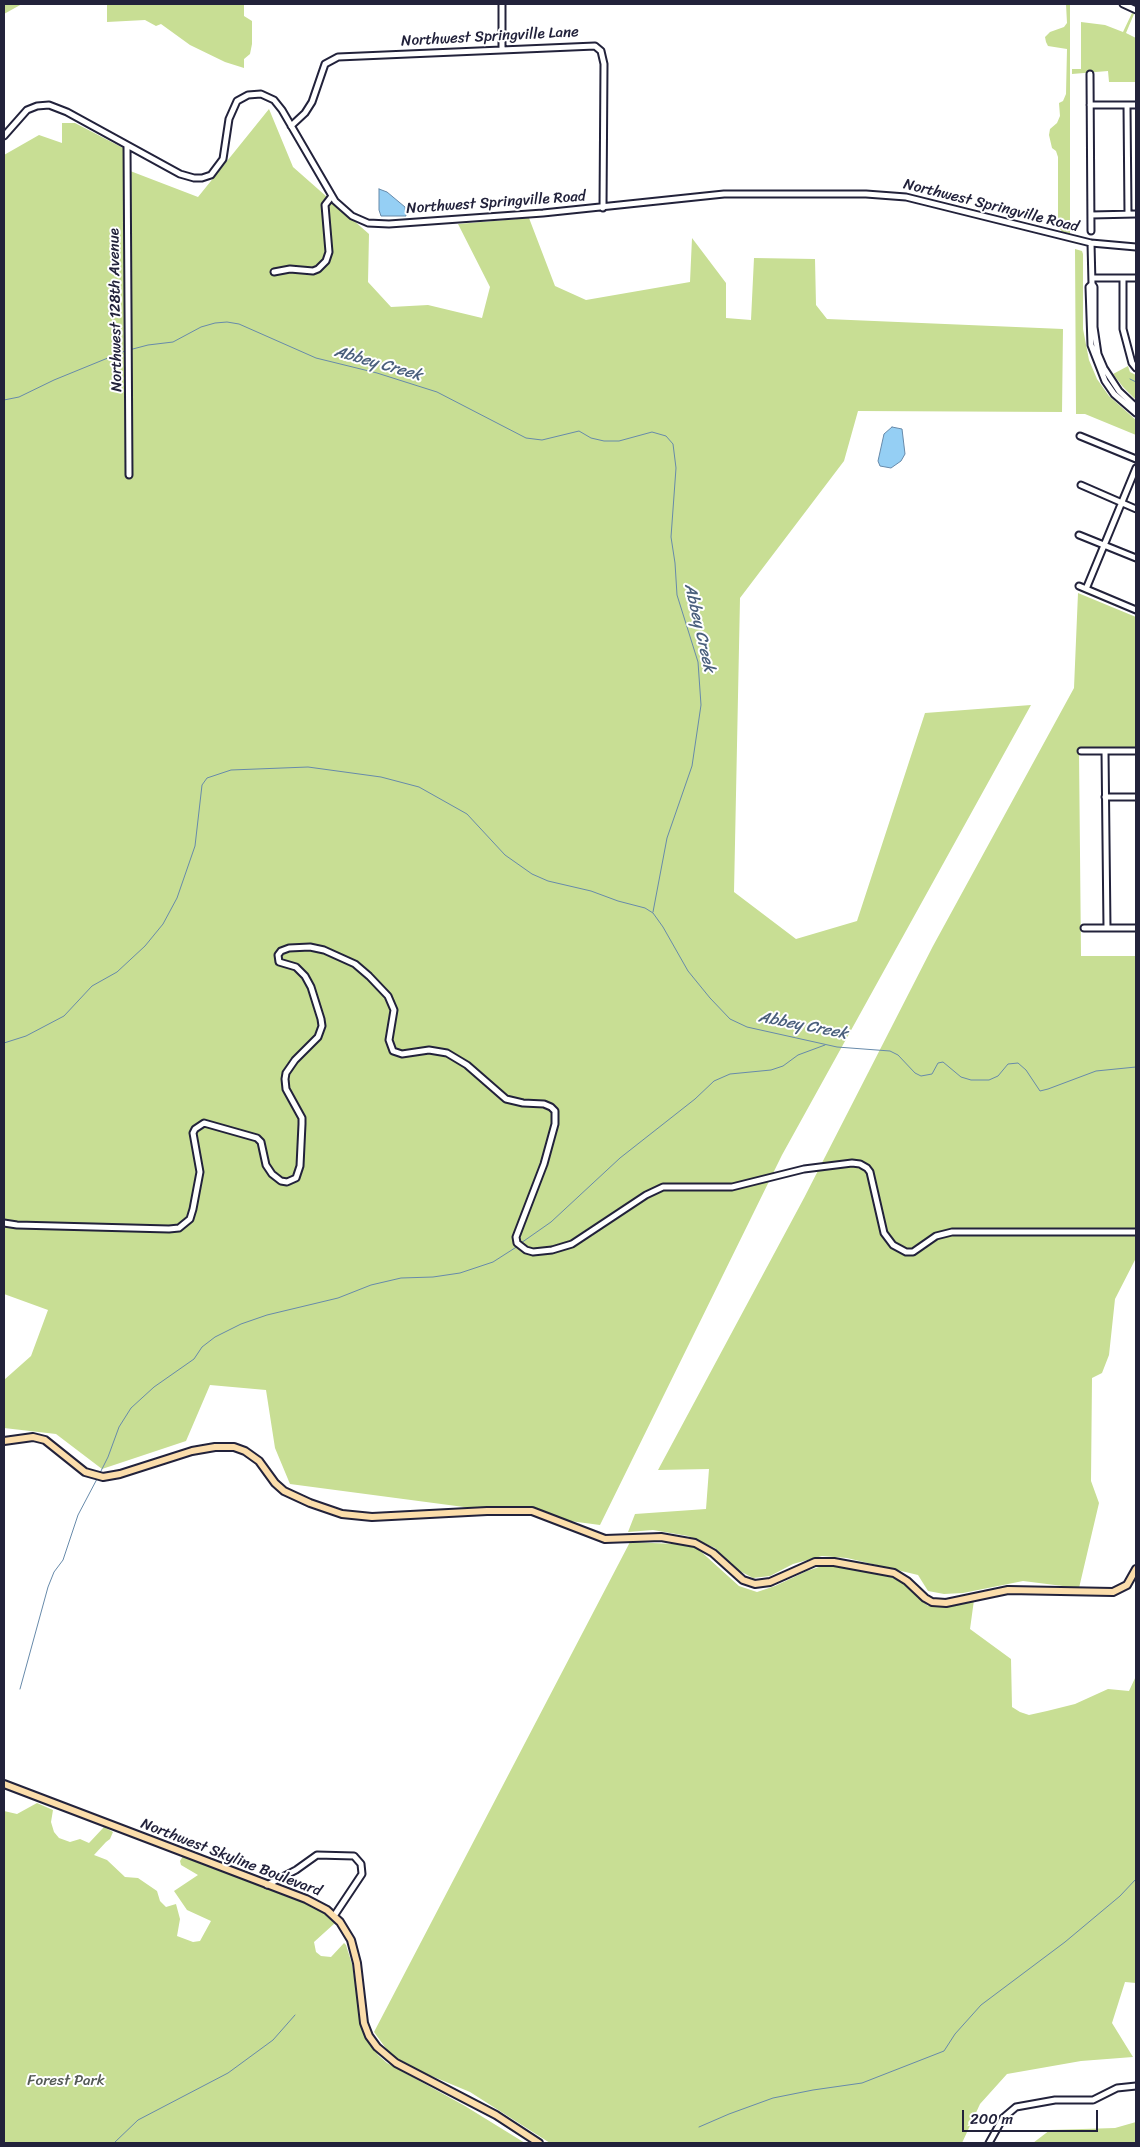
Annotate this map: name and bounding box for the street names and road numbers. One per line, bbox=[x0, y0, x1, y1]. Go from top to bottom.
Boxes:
street label: Northwest Springville Lane bbox=[401, 23, 579, 51]
street label: Northwest Springville Road bbox=[902, 176, 1080, 236]
street label: Northwest Springville Road bbox=[406, 188, 586, 218]
street label: Northwest 128th Avenue bbox=[106, 228, 126, 392]
street label: Northwest Skyline Boulevard bbox=[138, 1815, 324, 1901]

